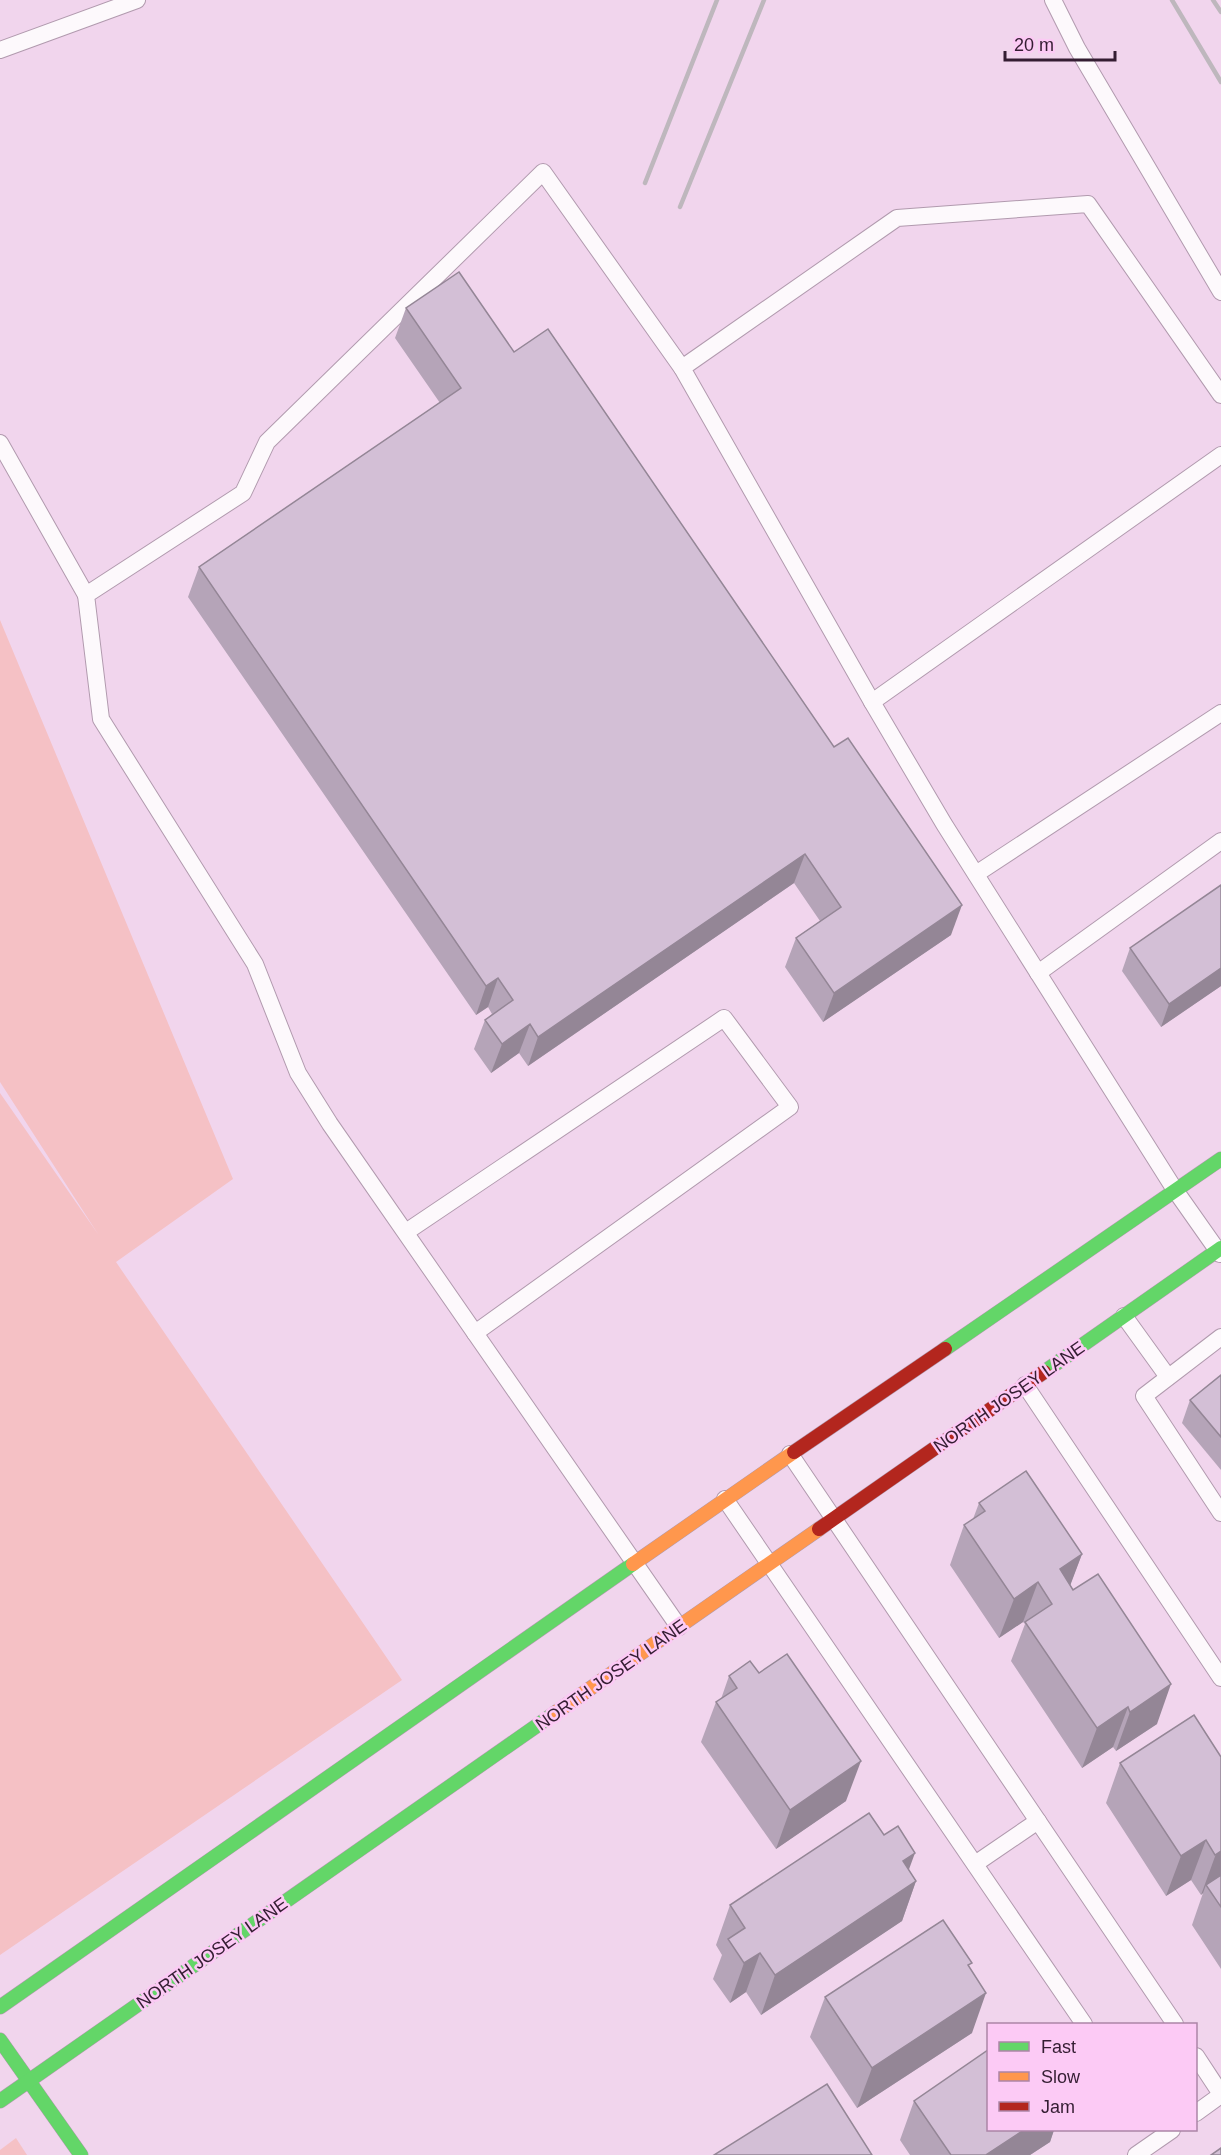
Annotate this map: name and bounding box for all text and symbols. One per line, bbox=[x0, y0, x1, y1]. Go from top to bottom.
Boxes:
scale bar bbox=[1005, 24, 1114, 62]
text: 20 m bbox=[1014, 35, 1054, 55]
street label: NORTH JOSEY LANE bbox=[930, 1337, 1088, 1457]
street label: NORTH JOSEY LANE bbox=[532, 1615, 690, 1735]
street label: NORTH JOSEY LANE bbox=[133, 1893, 291, 2013]
legend bbox=[987, 2023, 1197, 2131]
text: Fast bbox=[1041, 2037, 1076, 2057]
text: Slow bbox=[1041, 2067, 1081, 2087]
text: Jam bbox=[1041, 2097, 1075, 2117]

